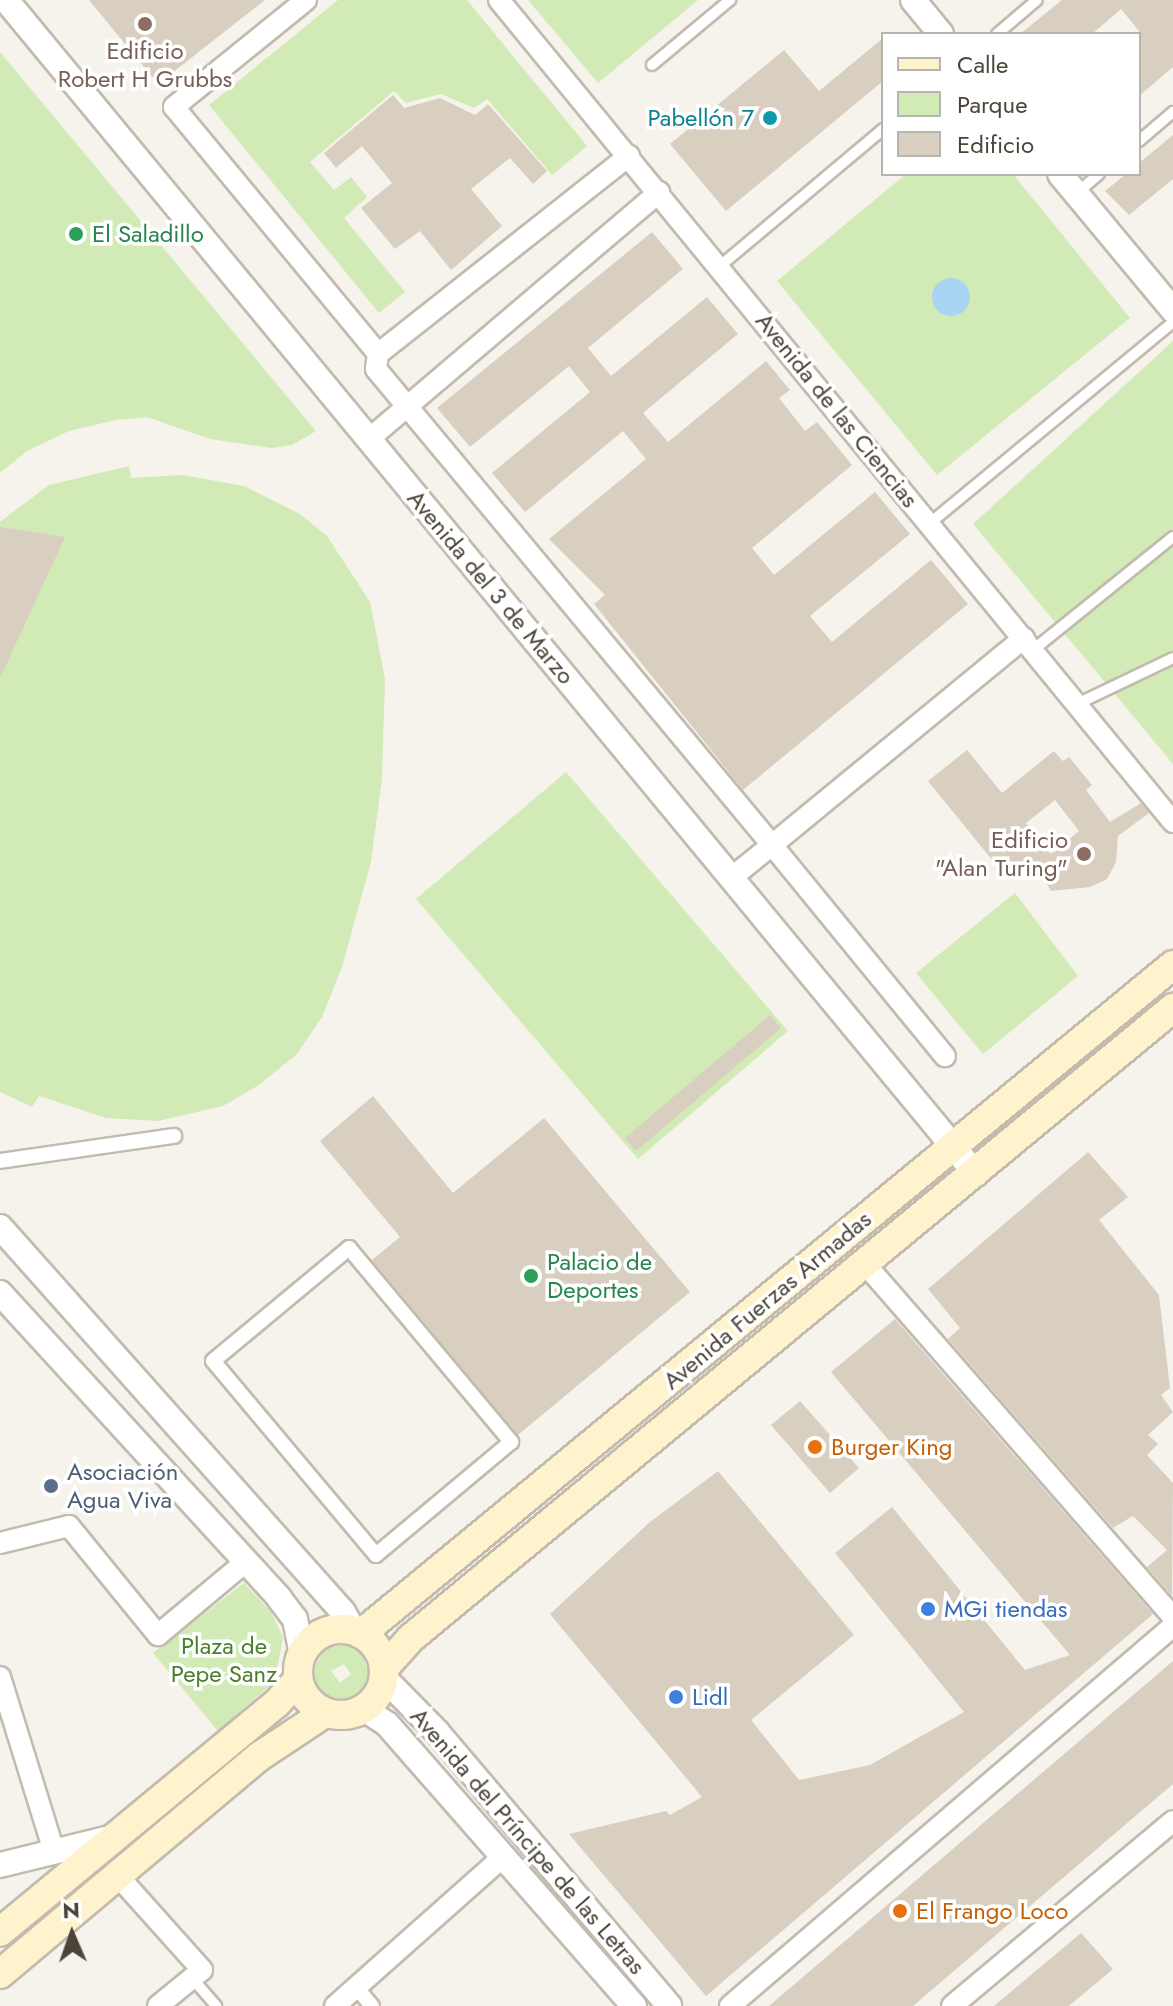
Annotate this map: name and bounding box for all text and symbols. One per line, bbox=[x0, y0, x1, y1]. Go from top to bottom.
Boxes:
marker: Edificio Robert H Grubbs bbox=[136, 15, 154, 33]
legend bbox=[881, 32, 1141, 176]
place label: Edificio Robert H Grubbs bbox=[58, 37, 232, 93]
text: Calle bbox=[957, 47, 1008, 82]
text: Parque bbox=[957, 87, 1028, 122]
place label: Pabellón 7 bbox=[647, 104, 754, 132]
marker: Pabellón 7 bbox=[761, 109, 779, 127]
text: Edificio bbox=[957, 127, 1034, 162]
place label: El Saladillo bbox=[92, 220, 204, 248]
marker: El Saladillo bbox=[67, 225, 85, 243]
street label: Avenida de las Ciencias bbox=[750, 307, 924, 513]
street label: Avenida del 3 de Marzo bbox=[401, 484, 581, 690]
place label: Edificio "Alan Turing" bbox=[935, 826, 1068, 882]
marker: Edificio "Alan Turing" bbox=[1075, 845, 1093, 863]
street label: Avenida Fuerzas Armadas bbox=[657, 1205, 877, 1395]
place label: Palacio de Deportes bbox=[547, 1248, 652, 1304]
marker: Palacio de Deportes bbox=[522, 1267, 540, 1285]
place label: Burger King bbox=[831, 1433, 952, 1461]
marker: Burger King bbox=[806, 1438, 824, 1456]
place label: Asociación Agua Viva bbox=[67, 1458, 178, 1514]
marker: Asociación Agua Viva bbox=[42, 1477, 60, 1495]
place label: MGi tiendas bbox=[944, 1595, 1067, 1623]
marker: MGi tiendas bbox=[919, 1600, 937, 1618]
park label: Plaza de Pepe Sanz bbox=[171, 1632, 277, 1688]
place label: Lidl bbox=[692, 1683, 728, 1711]
marker: Lidl bbox=[667, 1688, 685, 1706]
street label: Avenida del Príncipe de las Letras bbox=[404, 1702, 652, 1980]
north arrow bbox=[32, 1894, 112, 1974]
text: N bbox=[62, 1894, 80, 1926]
place label: El Frango Loco bbox=[916, 1897, 1068, 1925]
marker: El Frango Loco bbox=[891, 1902, 909, 1920]

